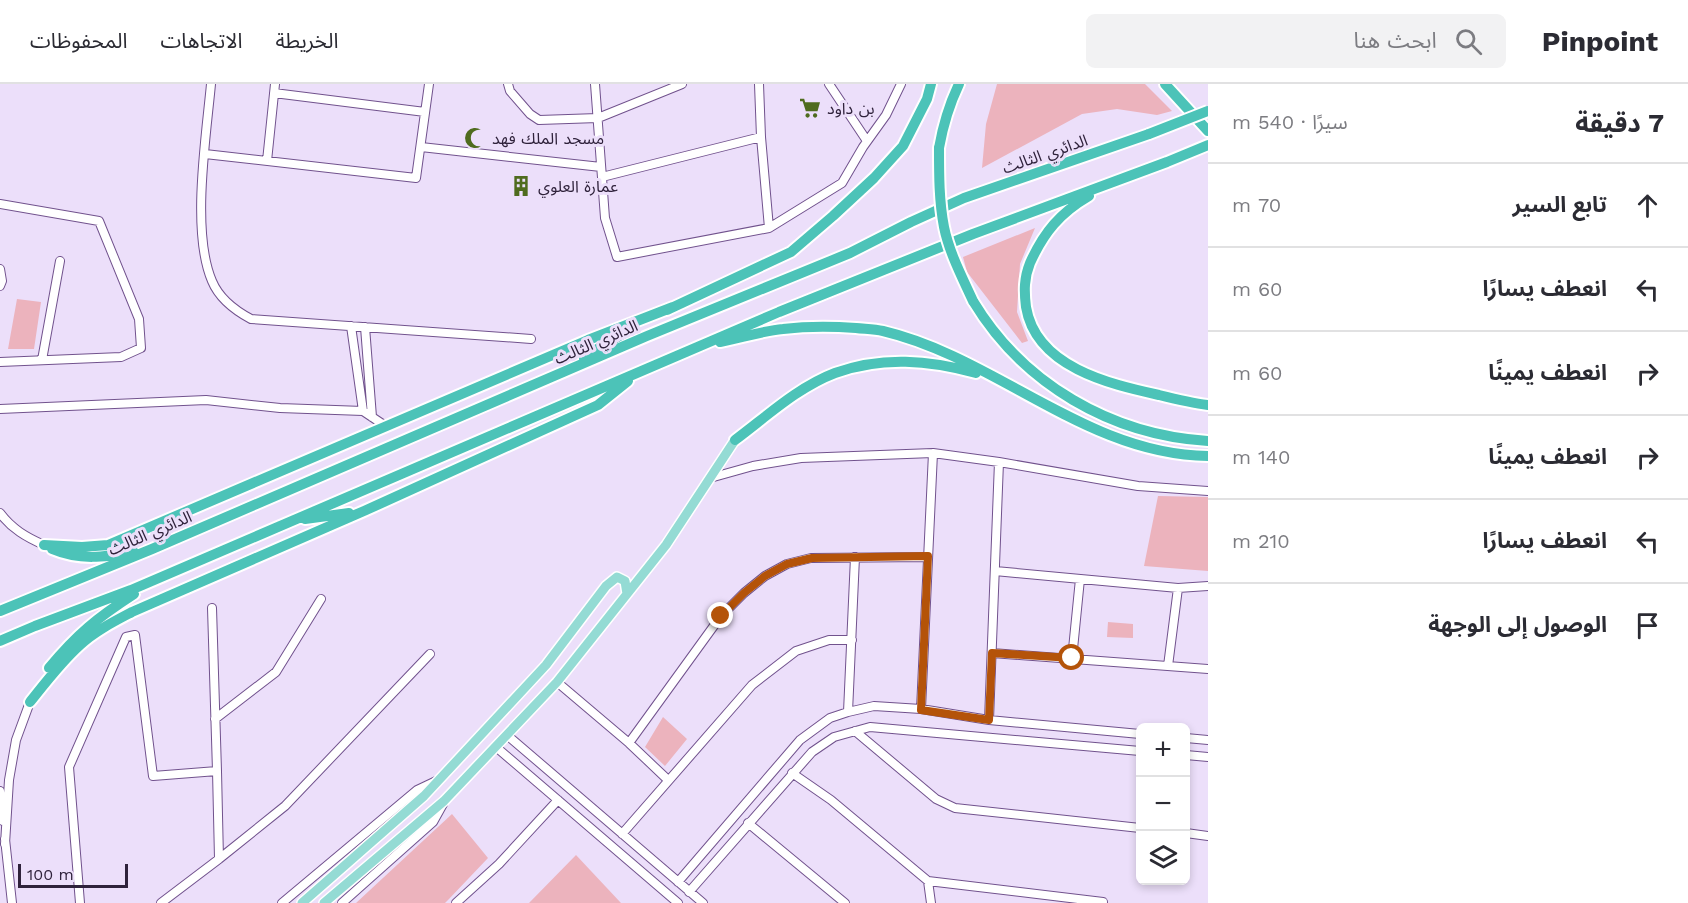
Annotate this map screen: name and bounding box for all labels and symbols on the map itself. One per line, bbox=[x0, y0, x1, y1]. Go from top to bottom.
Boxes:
supermarket icon: بن داود bbox=[798, 96, 822, 120]
place label: بن داود bbox=[827, 99, 875, 118]
mosque icon: مسجد الملك فهد bbox=[463, 126, 487, 150]
place label: مسجد الملك فهد bbox=[492, 129, 604, 148]
street label: الدائري الثالث bbox=[1000, 131, 1091, 180]
building icon: عمارة العلوي bbox=[509, 174, 533, 198]
place label: عمارة العلوي bbox=[538, 177, 618, 198]
street label: الدائري الثالث bbox=[551, 316, 642, 371]
street label: الدائري الثالث bbox=[105, 507, 196, 562]
route end bbox=[707, 602, 733, 628]
route start bbox=[1058, 644, 1084, 670]
scale bar bbox=[18, 861, 128, 888]

